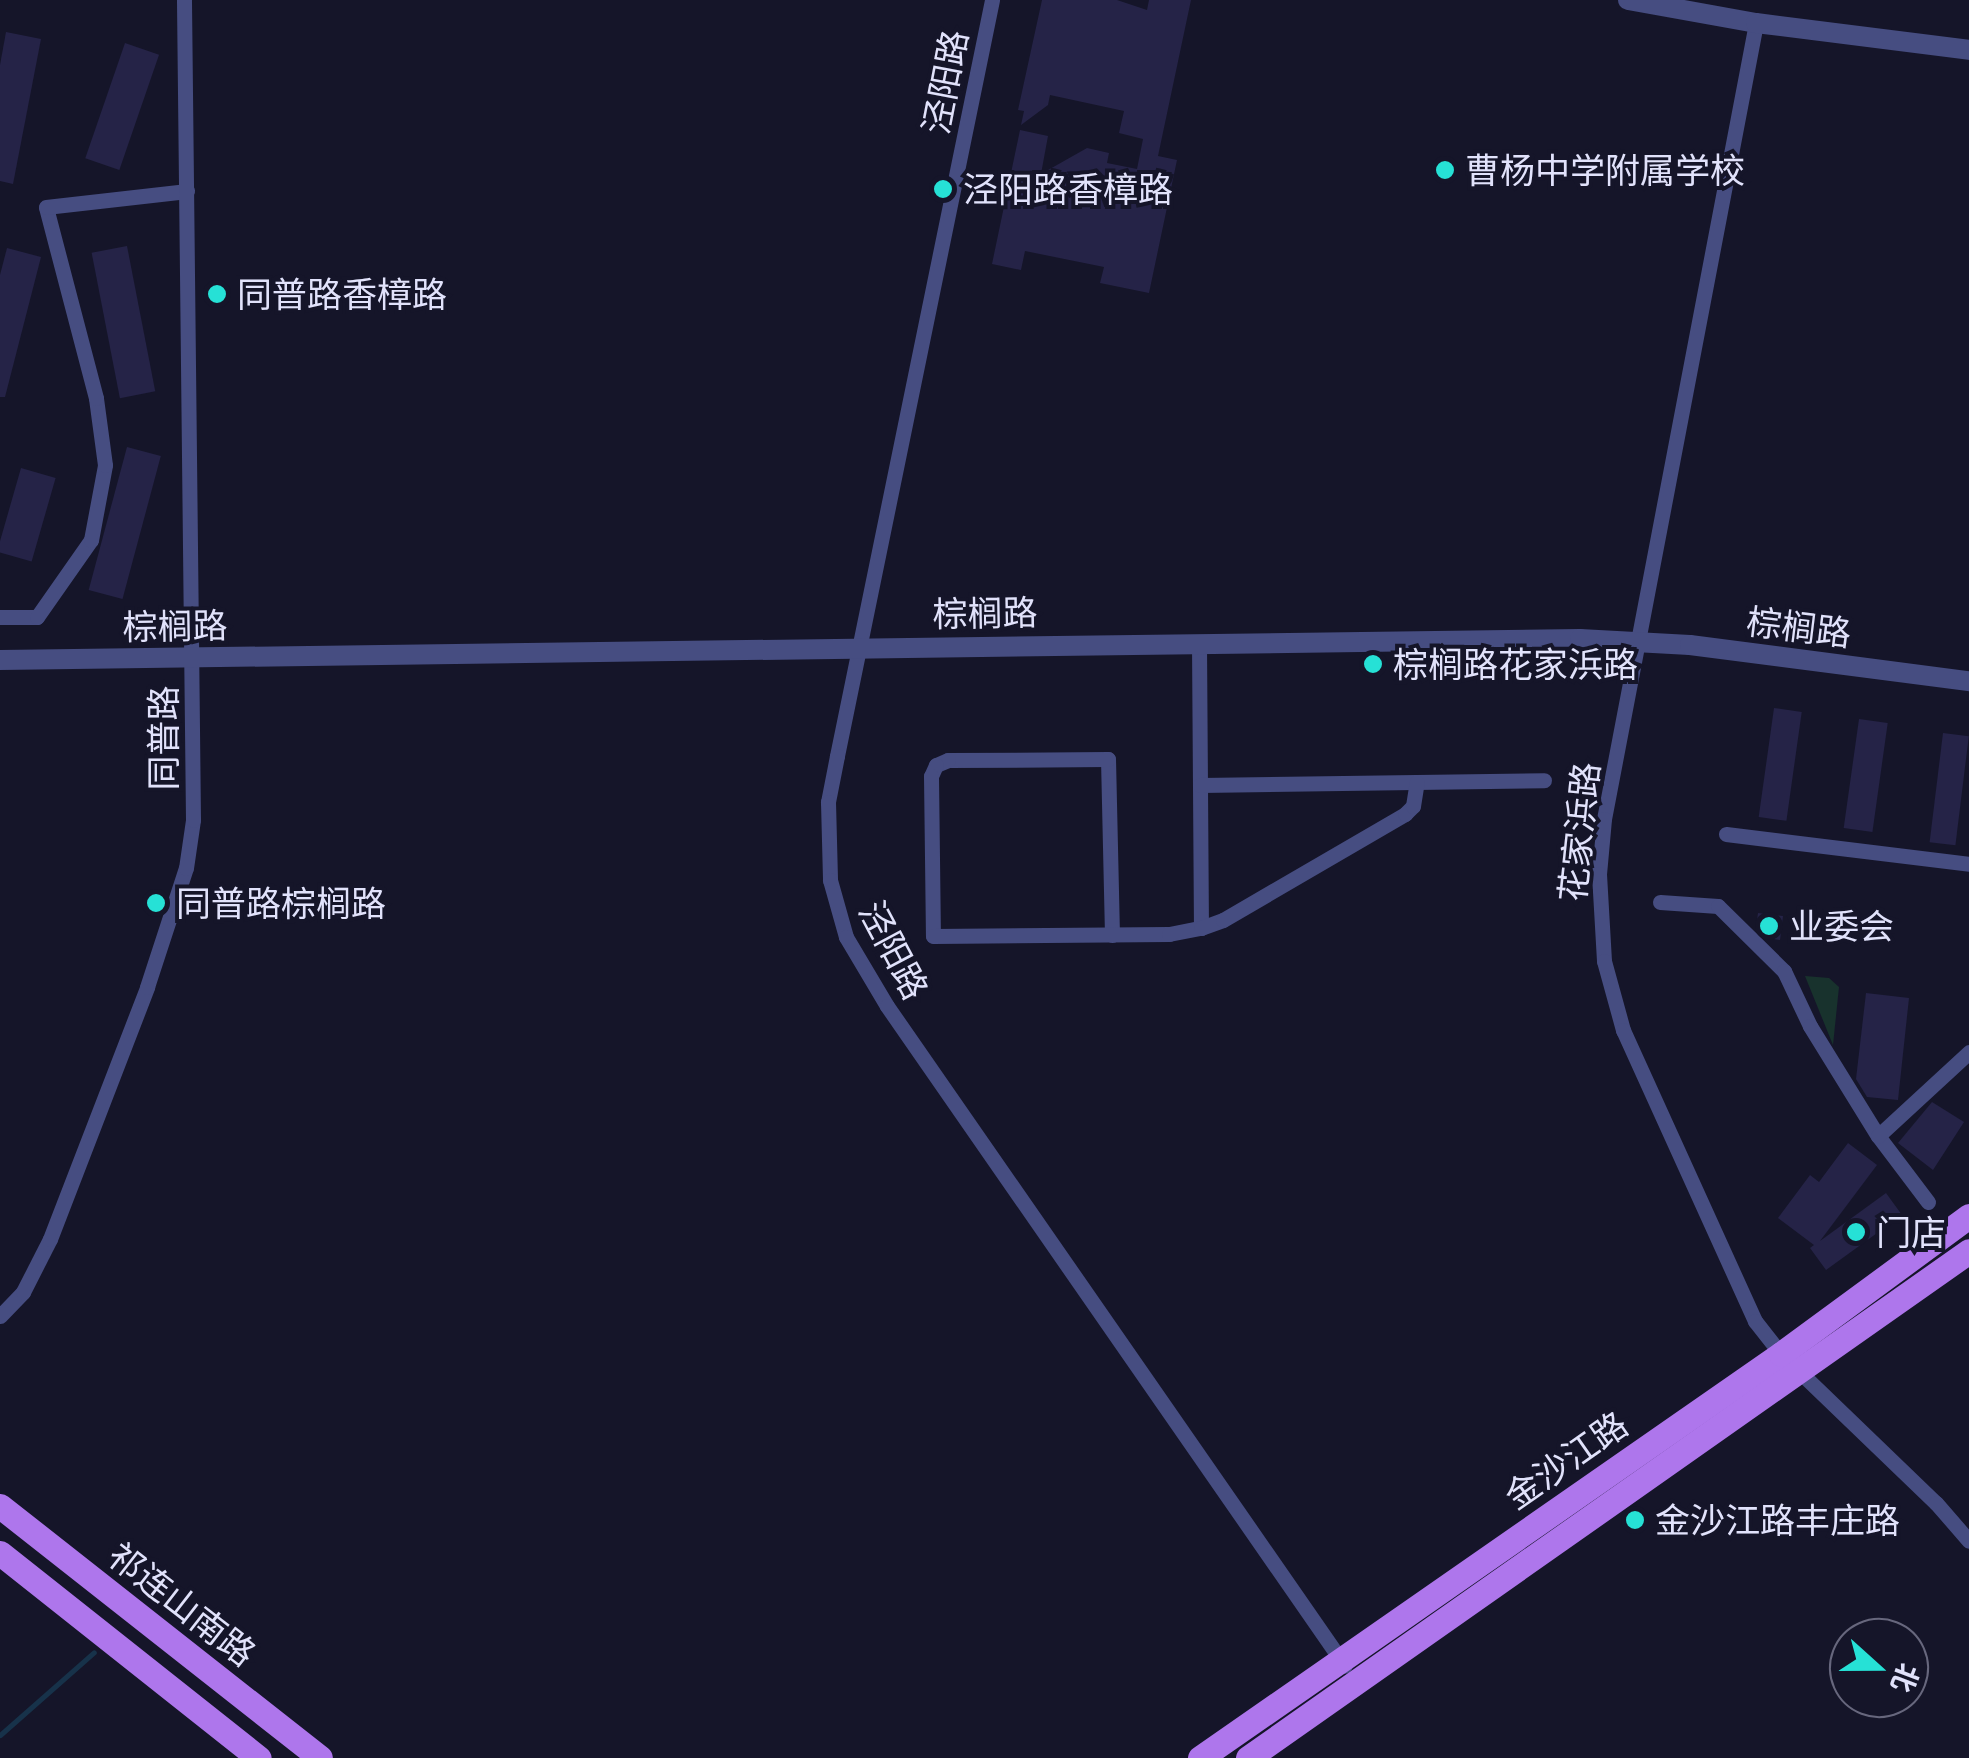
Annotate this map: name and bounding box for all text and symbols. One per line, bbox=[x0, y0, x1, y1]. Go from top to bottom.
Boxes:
street label: 泾阳路 bbox=[914, 26, 976, 138]
place label: 曹杨中学附属学校 bbox=[1465, 149, 1745, 191]
marker: 曹杨中学附属学校 bbox=[1434, 159, 1456, 181]
place label: 泾阳路香樟路 bbox=[963, 168, 1173, 210]
marker: 泾阳路香樟路 bbox=[932, 178, 954, 200]
place label: 同普路香樟路 bbox=[237, 273, 447, 315]
marker: 同普路香樟路 bbox=[206, 283, 228, 305]
street label: 棕榈路 bbox=[932, 591, 1038, 635]
street label: 棕榈路 bbox=[1744, 600, 1854, 654]
street label: 棕榈路 bbox=[122, 604, 228, 648]
place label: 棕榈路花家浜路 bbox=[1393, 643, 1638, 685]
marker: 棕榈路花家浜路 bbox=[1362, 653, 1384, 675]
street label: 同普路 bbox=[142, 686, 184, 790]
street label: 花家浜路 bbox=[1551, 760, 1607, 904]
place label: 同普路棕榈路 bbox=[176, 882, 386, 924]
marker: 同普路棕榈路 bbox=[145, 892, 167, 914]
street label: 泾阳路 bbox=[851, 894, 937, 1006]
place label: 业委会 bbox=[1789, 905, 1894, 947]
marker: 业委会 bbox=[1758, 915, 1780, 937]
place label: 门店 bbox=[1876, 1211, 1946, 1253]
marker: 门店 bbox=[1845, 1221, 1867, 1243]
street label: 金沙江路 bbox=[1497, 1403, 1635, 1517]
place label: 金沙江路丰庄路 bbox=[1655, 1499, 1900, 1541]
marker: 金沙江路丰庄路 bbox=[1624, 1509, 1646, 1531]
street label: 祁连山南路 bbox=[100, 1534, 264, 1674]
north arrow bbox=[1829, 1618, 1929, 1718]
text: 北 bbox=[1883, 1658, 1928, 1698]

